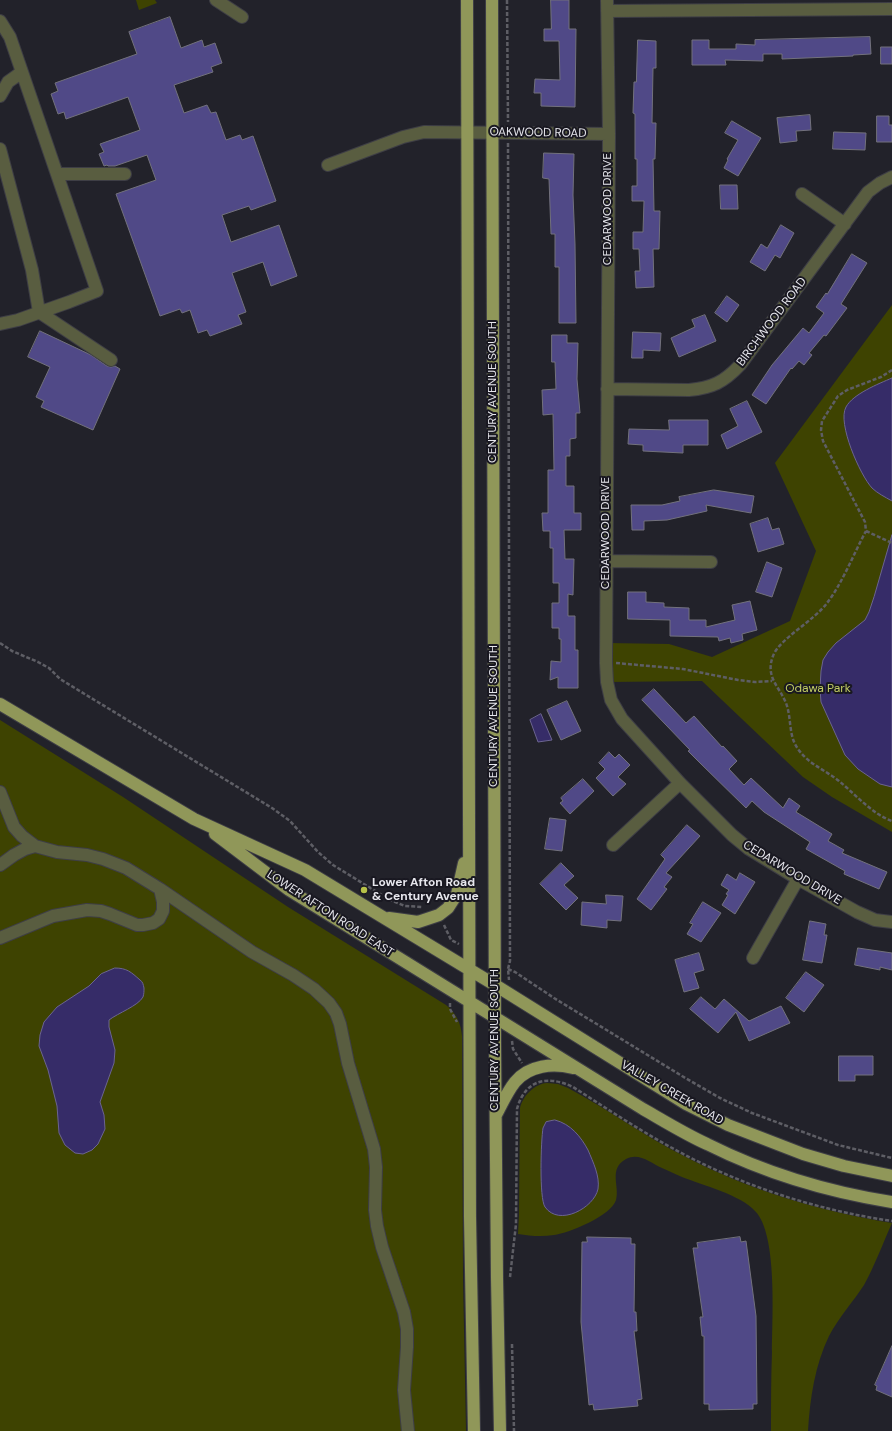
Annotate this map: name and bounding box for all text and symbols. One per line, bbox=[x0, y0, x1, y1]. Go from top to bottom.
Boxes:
street label: OAKWOOD ROAD bbox=[489, 125, 587, 141]
street label: CEDARWOOD DRIVE bbox=[601, 153, 615, 265]
street label: BIRCHWOOD ROAD bbox=[734, 275, 810, 369]
street label: CENTURY AVENUE SOUTH bbox=[486, 321, 500, 463]
street label: CEDARWOOD DRIVE bbox=[599, 477, 613, 589]
street label: CENTURY AVENUE SOUTH bbox=[487, 645, 501, 787]
park label: Odawa Park bbox=[785, 682, 851, 696]
street label: CEDARWOOD DRIVE bbox=[740, 838, 844, 908]
street label: LOWER AFTON ROAD EAST bbox=[264, 868, 396, 960]
place label: Lower Afton Road & Century Avenue bbox=[372, 876, 479, 904]
marker: Lower Afton Road & Century Avenue bbox=[359, 885, 369, 895]
street label: CENTURY AVENUE SOUTH bbox=[488, 969, 502, 1111]
street label: VALLEY CREEK ROAD bbox=[618, 1058, 726, 1128]

